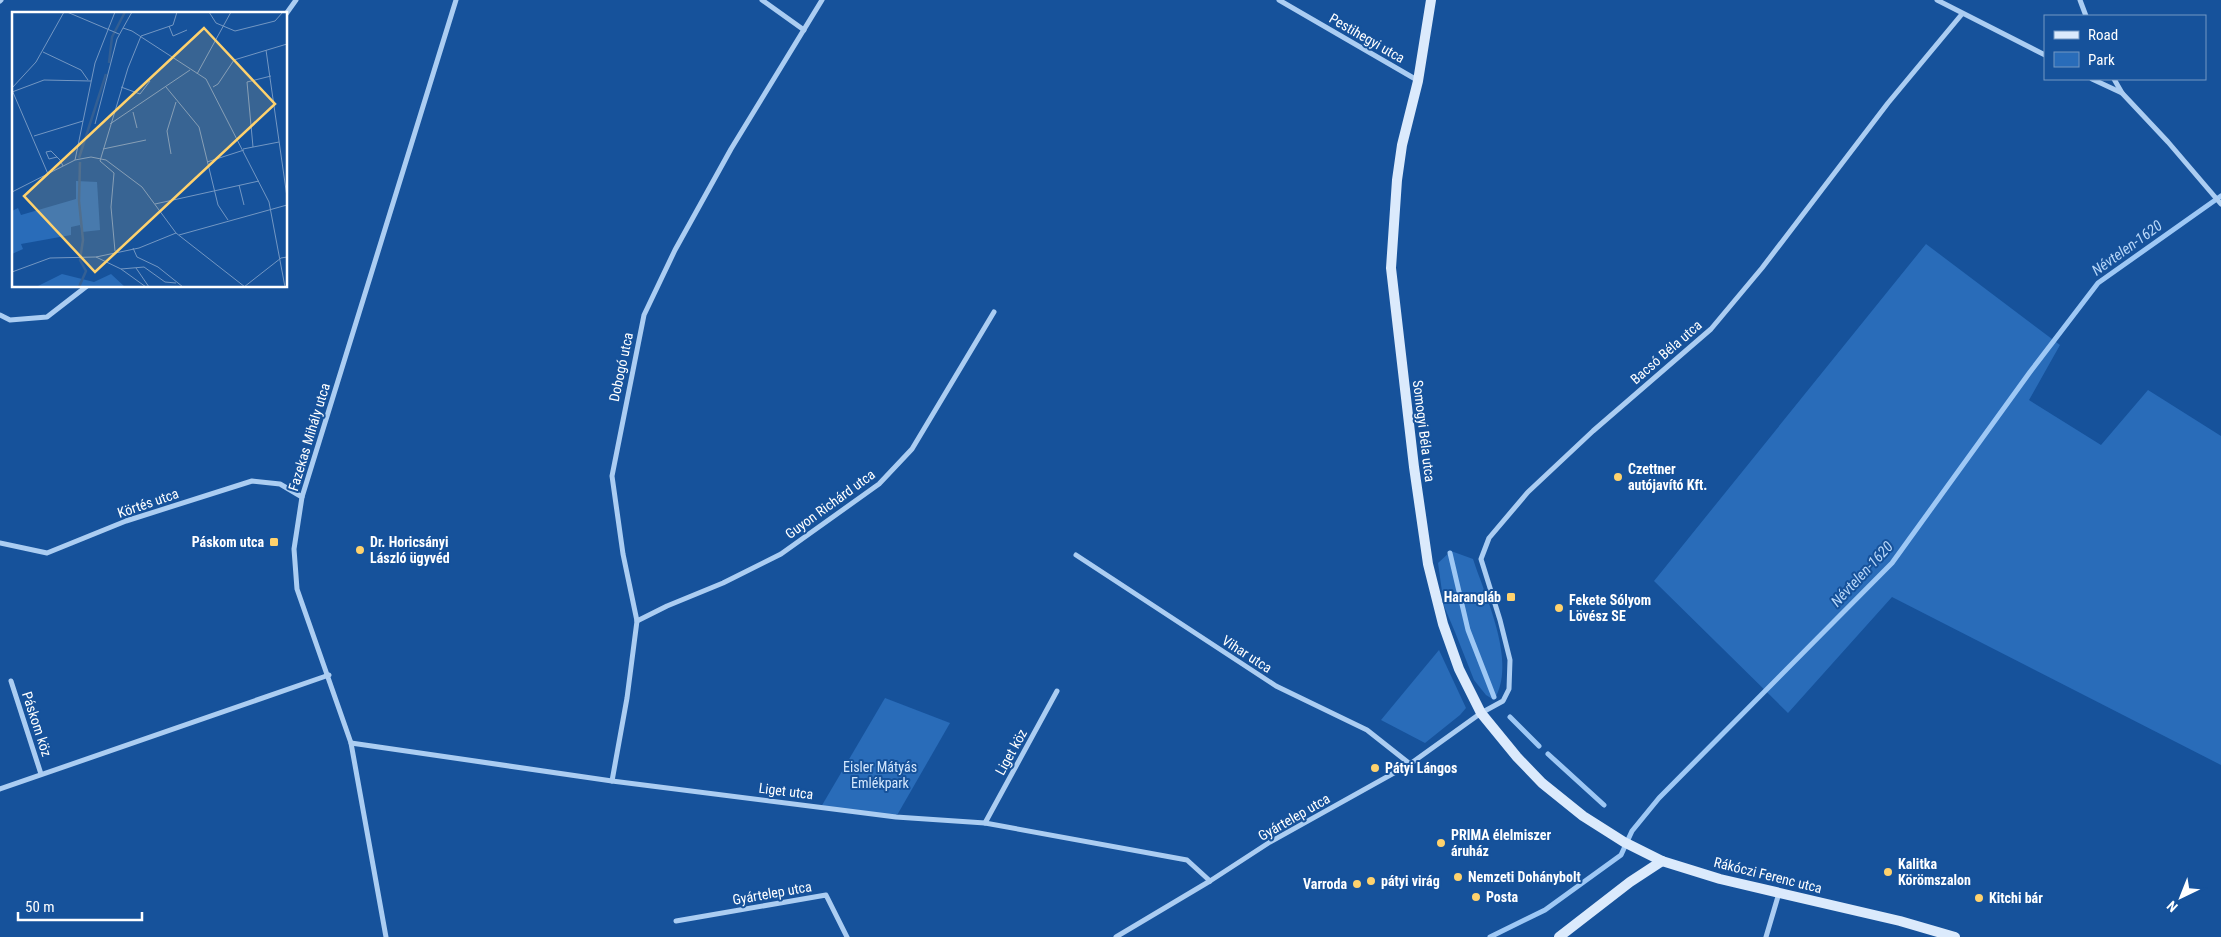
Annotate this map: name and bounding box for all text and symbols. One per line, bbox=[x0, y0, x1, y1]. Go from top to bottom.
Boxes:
street label: Pestihegyi utca bbox=[1326, 10, 1408, 66]
inset map bbox=[12, 12, 288, 288]
legend bbox=[2044, 15, 2206, 80]
text: Road bbox=[2088, 26, 2118, 44]
text: Park bbox=[2088, 51, 2115, 69]
water label: Névtelen-1620 bbox=[2088, 216, 2166, 280]
street label: Bacsó Béla utca bbox=[1627, 317, 1705, 387]
street label: Dobogó utca bbox=[606, 331, 636, 403]
street label: Somogyi Béla utca bbox=[1410, 379, 1438, 483]
street label: Fazekas Mihály utca bbox=[285, 381, 333, 493]
place label: Czettner autójavító Kft. bbox=[1628, 461, 1707, 493]
street label: Guyon Richárd utca bbox=[782, 466, 878, 542]
marker: Czettner autójavító Kft. bbox=[1612, 471, 1624, 483]
street label: Körtés utca bbox=[115, 485, 181, 521]
place label: Páskom utca bbox=[192, 534, 264, 550]
place label: Dr. Horicsányi László ügyvéd bbox=[370, 534, 450, 566]
marker: Páskom utca bbox=[268, 536, 280, 548]
water label: Névtelen-1620 bbox=[1827, 538, 1897, 610]
marker: Dr. Horicsányi László ügyvéd bbox=[354, 544, 366, 556]
place label: Harangláb bbox=[1444, 589, 1501, 605]
marker: Harangláb bbox=[1505, 591, 1517, 603]
place label: Fekete Sólyom Lövész SE bbox=[1569, 592, 1651, 624]
marker: Fekete Sólyom Lövész SE bbox=[1553, 602, 1565, 614]
street label: Vihar utca bbox=[1219, 632, 1275, 676]
street label: Páskom köz bbox=[19, 690, 55, 758]
street label: Liget köz bbox=[992, 726, 1030, 778]
park label: Eisler Mátyás Emlékpark bbox=[843, 759, 917, 791]
place label: Pátyi Lángos bbox=[1385, 760, 1457, 776]
marker: Pátyi Lángos bbox=[1369, 762, 1381, 774]
street label: Liget utca bbox=[758, 780, 814, 802]
street label: Gyártelep utca bbox=[1255, 790, 1333, 844]
place label: PRIMA élelmiszer áruház bbox=[1451, 827, 1551, 859]
marker: PRIMA élelmiszer áruház bbox=[1435, 837, 1447, 849]
street label: Rákóczi Ferenc utca bbox=[1712, 854, 1824, 896]
place label: Kalitka Körömszalon bbox=[1898, 856, 1971, 888]
marker: Kalitka Körömszalon bbox=[1882, 866, 1894, 878]
place label: Nemzeti Dohánybolt bbox=[1468, 869, 1581, 885]
marker: Nemzeti Dohánybolt bbox=[1452, 871, 1464, 883]
north arrow bbox=[2156, 872, 2206, 922]
place label: pátyi virág bbox=[1381, 873, 1440, 889]
marker: pátyi virág bbox=[1365, 875, 1377, 887]
place label: Varroda bbox=[1303, 876, 1347, 892]
street label: Gyártelep utca bbox=[731, 878, 813, 908]
marker: Varroda bbox=[1351, 878, 1363, 890]
place label: Posta bbox=[1486, 889, 1518, 905]
scale bar bbox=[18, 890, 141, 922]
place label: Kitchi bár bbox=[1989, 890, 2043, 906]
marker: Posta bbox=[1470, 891, 1482, 903]
marker: Kitchi bár bbox=[1973, 892, 1985, 904]
text: 50 m bbox=[25, 898, 55, 916]
text: N bbox=[2164, 898, 2181, 915]

